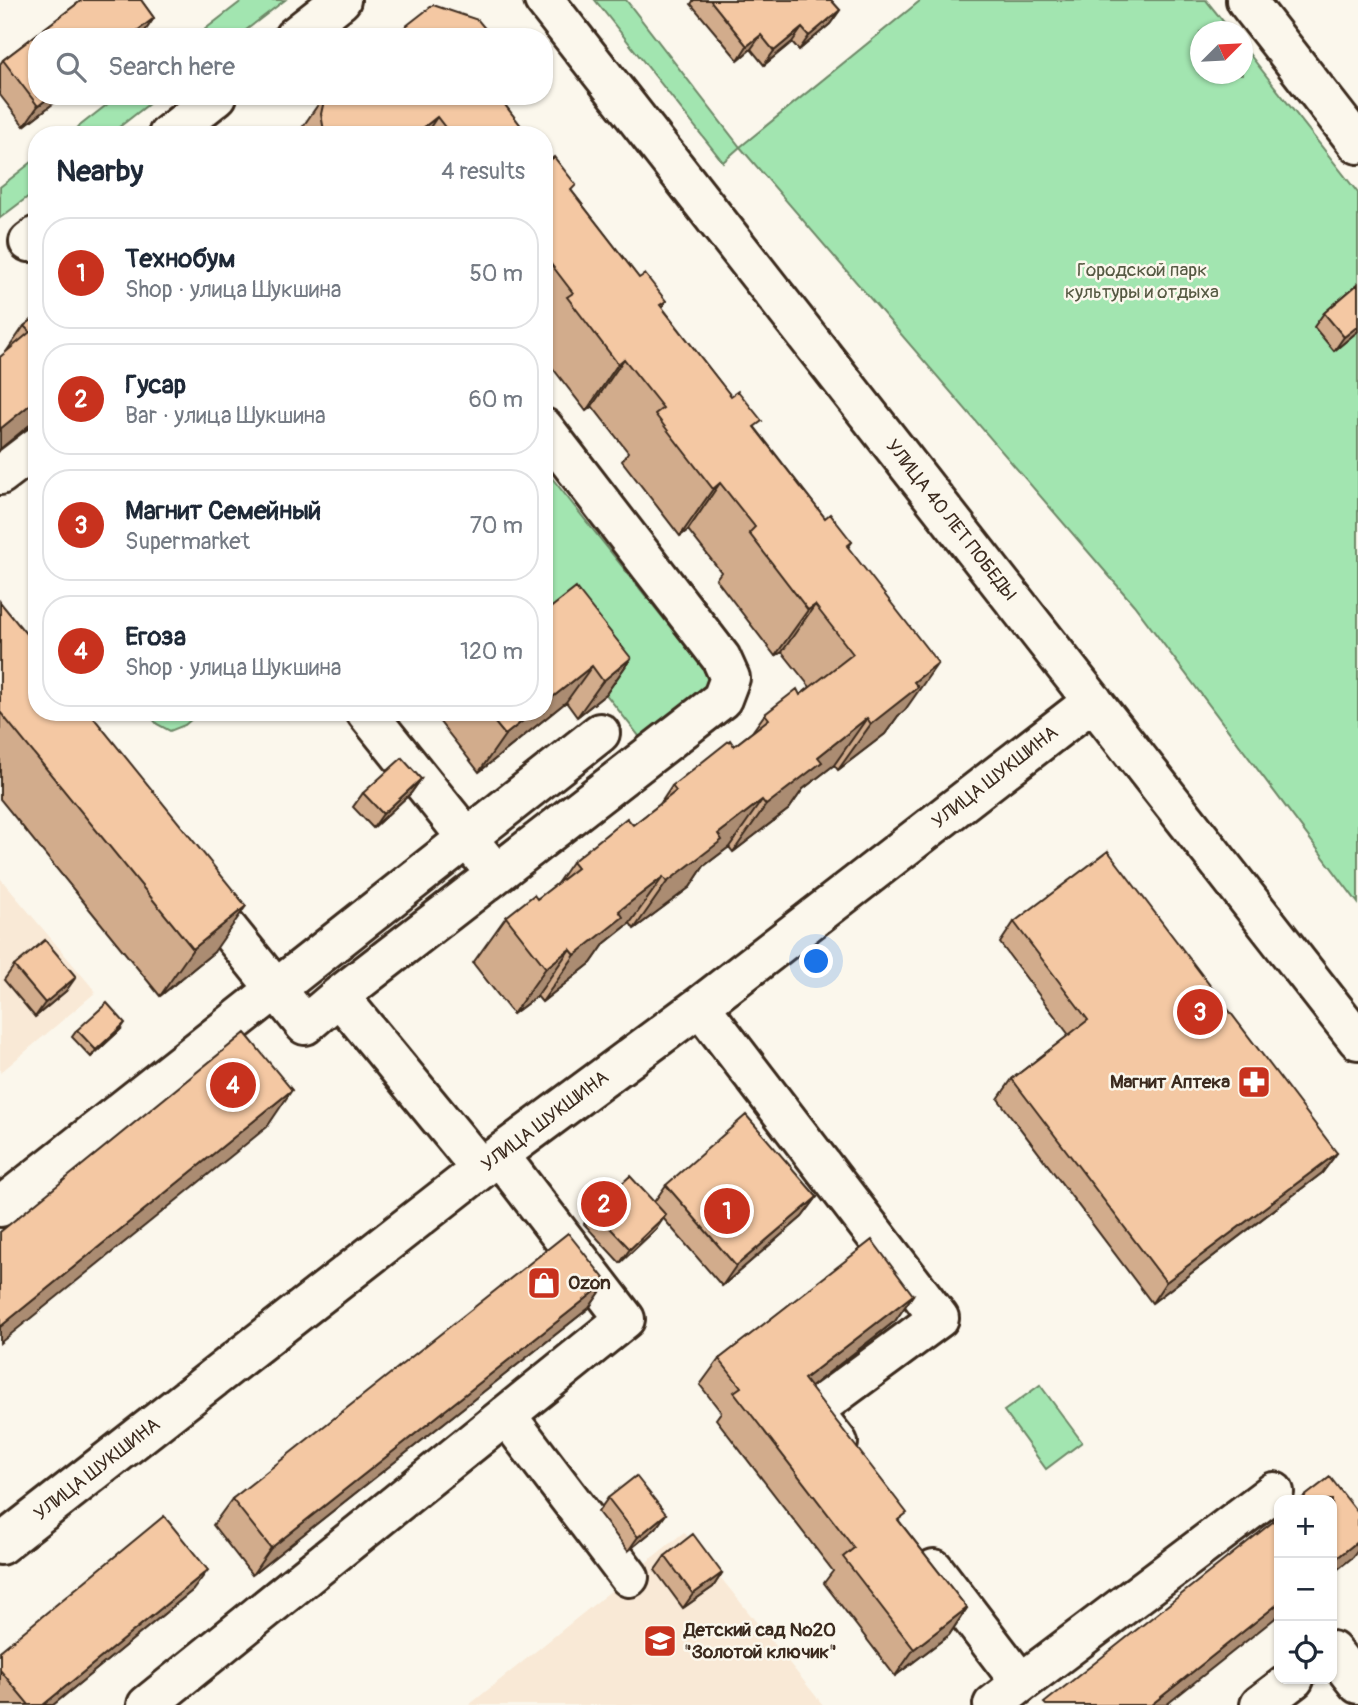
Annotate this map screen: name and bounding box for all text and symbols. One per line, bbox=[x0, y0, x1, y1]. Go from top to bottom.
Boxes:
north arrow bbox=[1190, 21, 1253, 84]
search box bbox=[28, 28, 553, 105]
icon: search bbox=[52, 48, 90, 86]
text: Search here bbox=[108, 51, 235, 83]
text: Nearby bbox=[56, 153, 143, 190]
text: 4 results bbox=[441, 157, 525, 186]
text: Технобум bbox=[125, 243, 235, 275]
park label: Городской парк культуры и отдыха bbox=[1065, 258, 1219, 304]
text: 1 bbox=[77, 259, 86, 288]
text: 50 m bbox=[469, 259, 523, 288]
text: Shop · улица Шукшина bbox=[125, 275, 342, 304]
text: Гусар bbox=[125, 369, 186, 401]
text: 2 bbox=[75, 385, 87, 414]
text: 60 m bbox=[468, 385, 523, 414]
text: Bar · улица Шукшина bbox=[125, 401, 326, 430]
street label: УЛИЦА 40 ЛЕТ ПОБЕДЫ bbox=[881, 435, 1022, 606]
text: Магнит Семейный bbox=[125, 495, 321, 527]
text: 3 bbox=[75, 511, 87, 540]
text: 70 m bbox=[470, 511, 523, 540]
text: Supermarket bbox=[125, 527, 250, 556]
text: Егоза bbox=[125, 621, 186, 653]
text: 4 bbox=[74, 637, 88, 666]
text: 120 m bbox=[460, 637, 523, 666]
text: Shop · улица Шукшина bbox=[125, 653, 342, 682]
street label: УЛИЦА ШУКШИНА bbox=[927, 720, 1063, 834]
your location bbox=[799, 944, 833, 978]
pin: 3 bbox=[1177, 986, 1223, 1038]
pin: 4 bbox=[210, 1059, 256, 1111]
pharmacy icon: Магнит Аптека bbox=[1235, 1063, 1273, 1101]
street label: УЛИЦА ШУКШИНА bbox=[477, 1065, 613, 1177]
place label: Магнит Аптека bbox=[1110, 1070, 1230, 1094]
pin: 2 bbox=[581, 1178, 627, 1230]
pin: 1 bbox=[704, 1185, 750, 1237]
shop icon: Ozon bbox=[525, 1264, 563, 1302]
place label: Ozon bbox=[568, 1271, 611, 1295]
street label: УЛИЦА ШУКШИНА bbox=[29, 1412, 165, 1526]
map controls bbox=[1274, 1495, 1337, 1684]
button: + bbox=[1274, 1495, 1337, 1558]
button: − bbox=[1274, 1558, 1337, 1621]
place label: Детский сад №20 "Золотой ключик" bbox=[683, 1618, 837, 1664]
button: locate bbox=[1274, 1621, 1337, 1684]
school or university icon: Детский сад №20 "Золотой ключик" bbox=[641, 1622, 679, 1660]

